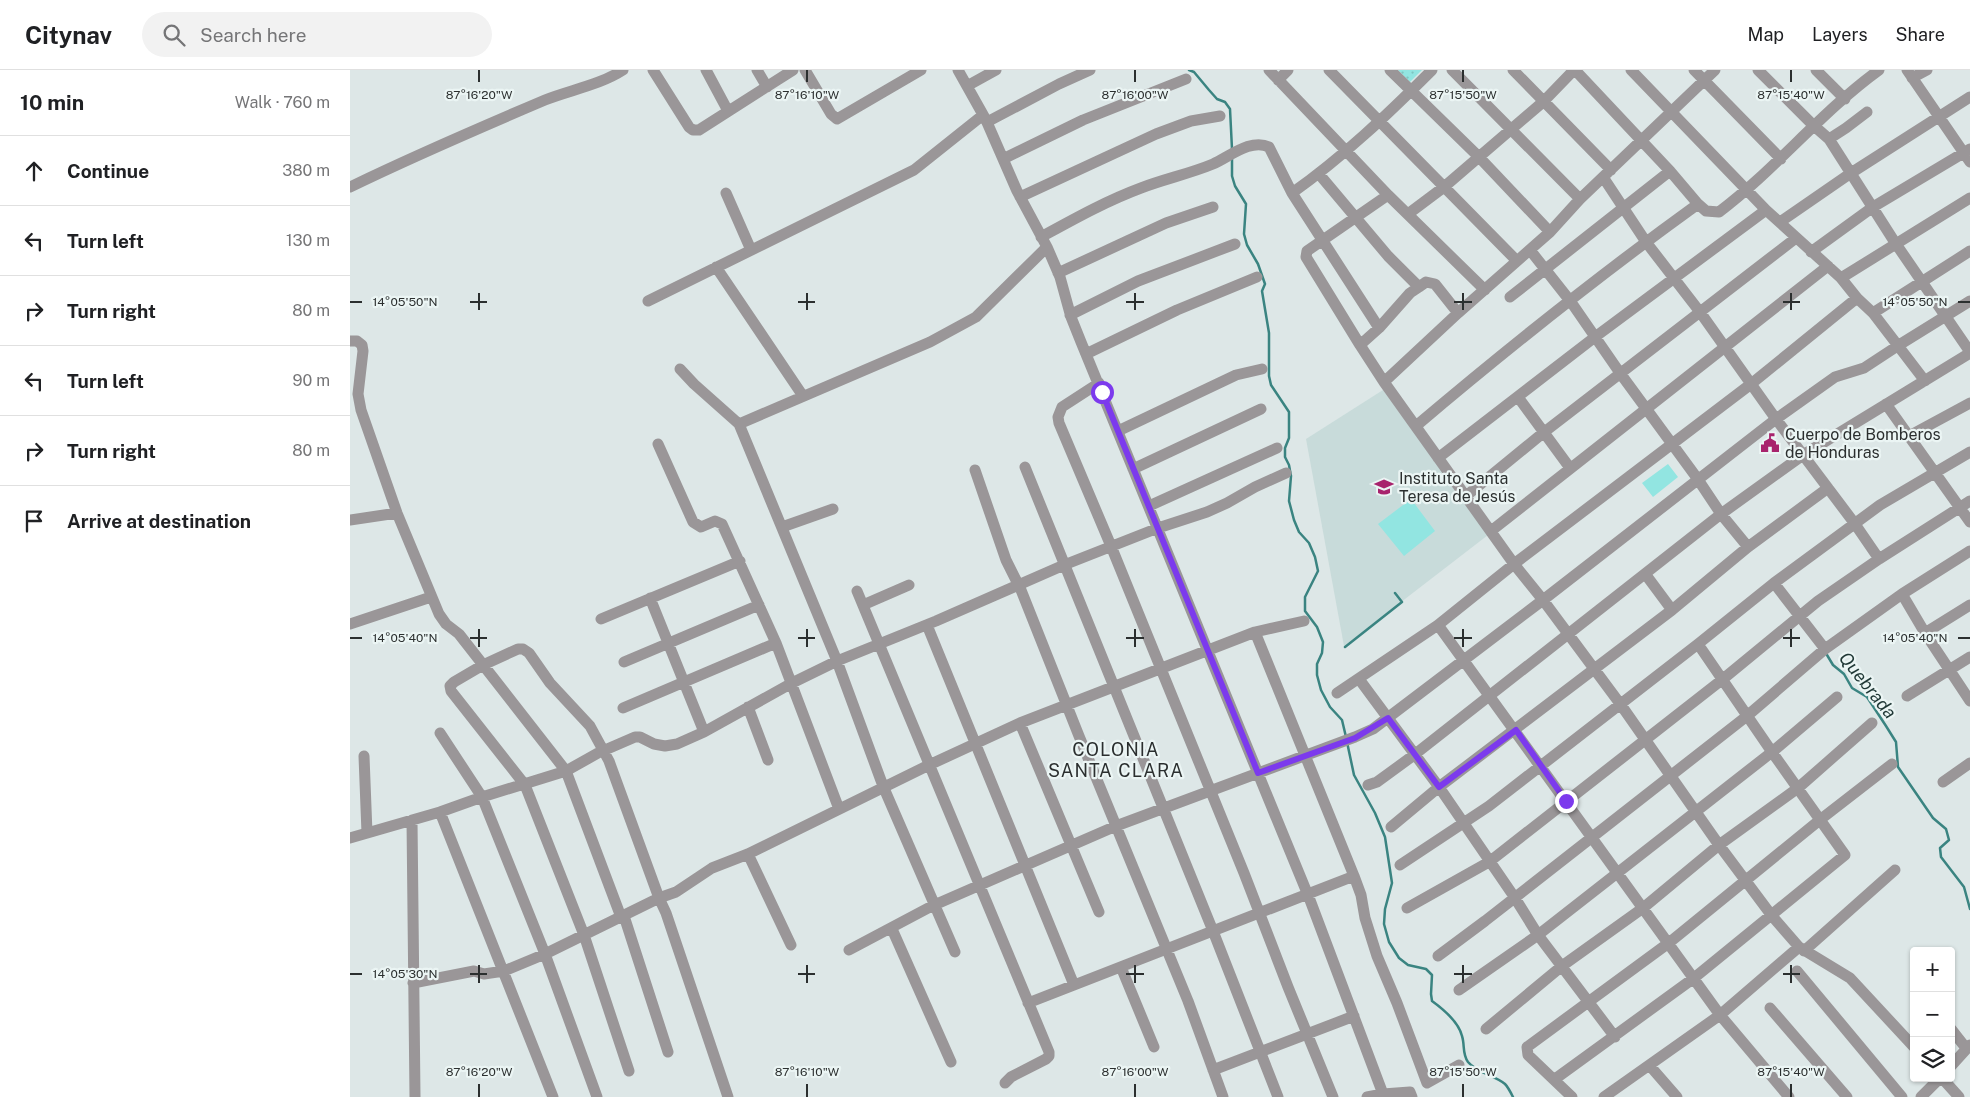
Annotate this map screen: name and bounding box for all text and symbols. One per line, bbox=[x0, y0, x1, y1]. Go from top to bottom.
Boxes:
search box bbox=[142, 12, 492, 57]
text: Citynav bbox=[25, 21, 112, 49]
icon: search bbox=[160, 21, 188, 49]
text: Search here bbox=[200, 24, 307, 46]
text: Map bbox=[1748, 24, 1784, 45]
text: Layers bbox=[1812, 24, 1868, 45]
text: Share bbox=[1896, 24, 1945, 45]
text: 87°16'20"W bbox=[446, 88, 513, 102]
text: 87°16'10"W bbox=[775, 88, 840, 102]
text: 87°16'00"W bbox=[1102, 88, 1169, 102]
text: 87°15'50"W bbox=[1429, 88, 1497, 102]
text: 87°15'40"W bbox=[1757, 88, 1825, 102]
text: 10 min bbox=[20, 90, 84, 115]
text: Walk · 760 m bbox=[235, 93, 330, 112]
icon: ahead bbox=[20, 157, 48, 185]
text: Continue bbox=[67, 160, 149, 182]
text: 380 m bbox=[282, 161, 330, 180]
icon: left bbox=[20, 227, 48, 255]
text: Turn left bbox=[67, 230, 144, 252]
text: 130 m bbox=[286, 231, 330, 250]
text: 14°05'50"N bbox=[372, 295, 438, 309]
text: 14°05'50"N bbox=[1882, 295, 1948, 309]
icon: right bbox=[20, 297, 48, 325]
text: Turn right bbox=[67, 300, 156, 322]
text: 80 m bbox=[292, 301, 330, 320]
icon: left bbox=[20, 367, 48, 395]
text: Turn left bbox=[67, 370, 144, 392]
text: 90 m bbox=[293, 371, 330, 390]
route start bbox=[1091, 381, 1114, 404]
place label: Cuerpo de Bomberos de Honduras bbox=[1785, 425, 1941, 462]
public building icon: Cuerpo de Bomberos de Honduras bbox=[1759, 432, 1781, 454]
icon: right bbox=[20, 437, 48, 465]
text: Turn right bbox=[67, 440, 156, 462]
text: 80 m bbox=[292, 441, 330, 460]
place label: Instituto Santa Teresa de Jesús bbox=[1399, 469, 1515, 506]
school or university icon: Instituto Santa Teresa de Jesús bbox=[1373, 476, 1395, 498]
icon: arrive bbox=[20, 507, 48, 535]
text: Arrive at destination bbox=[67, 510, 251, 532]
text: 14°05'40"N bbox=[372, 631, 438, 645]
text: 14°05'40"N bbox=[1882, 631, 1948, 645]
water label: Quebrada bbox=[1835, 648, 1901, 722]
district label: COLONIA SANTA CLARA bbox=[1048, 739, 1184, 781]
route end bbox=[1555, 790, 1578, 813]
map controls bbox=[1910, 947, 1955, 1082]
button: + bbox=[1910, 947, 1955, 992]
text: 14°05'30"N bbox=[373, 967, 437, 981]
button: − bbox=[1910, 992, 1955, 1037]
button: layers bbox=[1910, 1037, 1955, 1082]
text: 87°16'20"W bbox=[446, 1065, 513, 1079]
text: 87°16'10"W bbox=[775, 1065, 840, 1079]
text: 87°16'00"W bbox=[1102, 1065, 1169, 1079]
text: 87°15'50"W bbox=[1429, 1065, 1497, 1079]
text: 87°15'40"W bbox=[1757, 1065, 1825, 1079]

